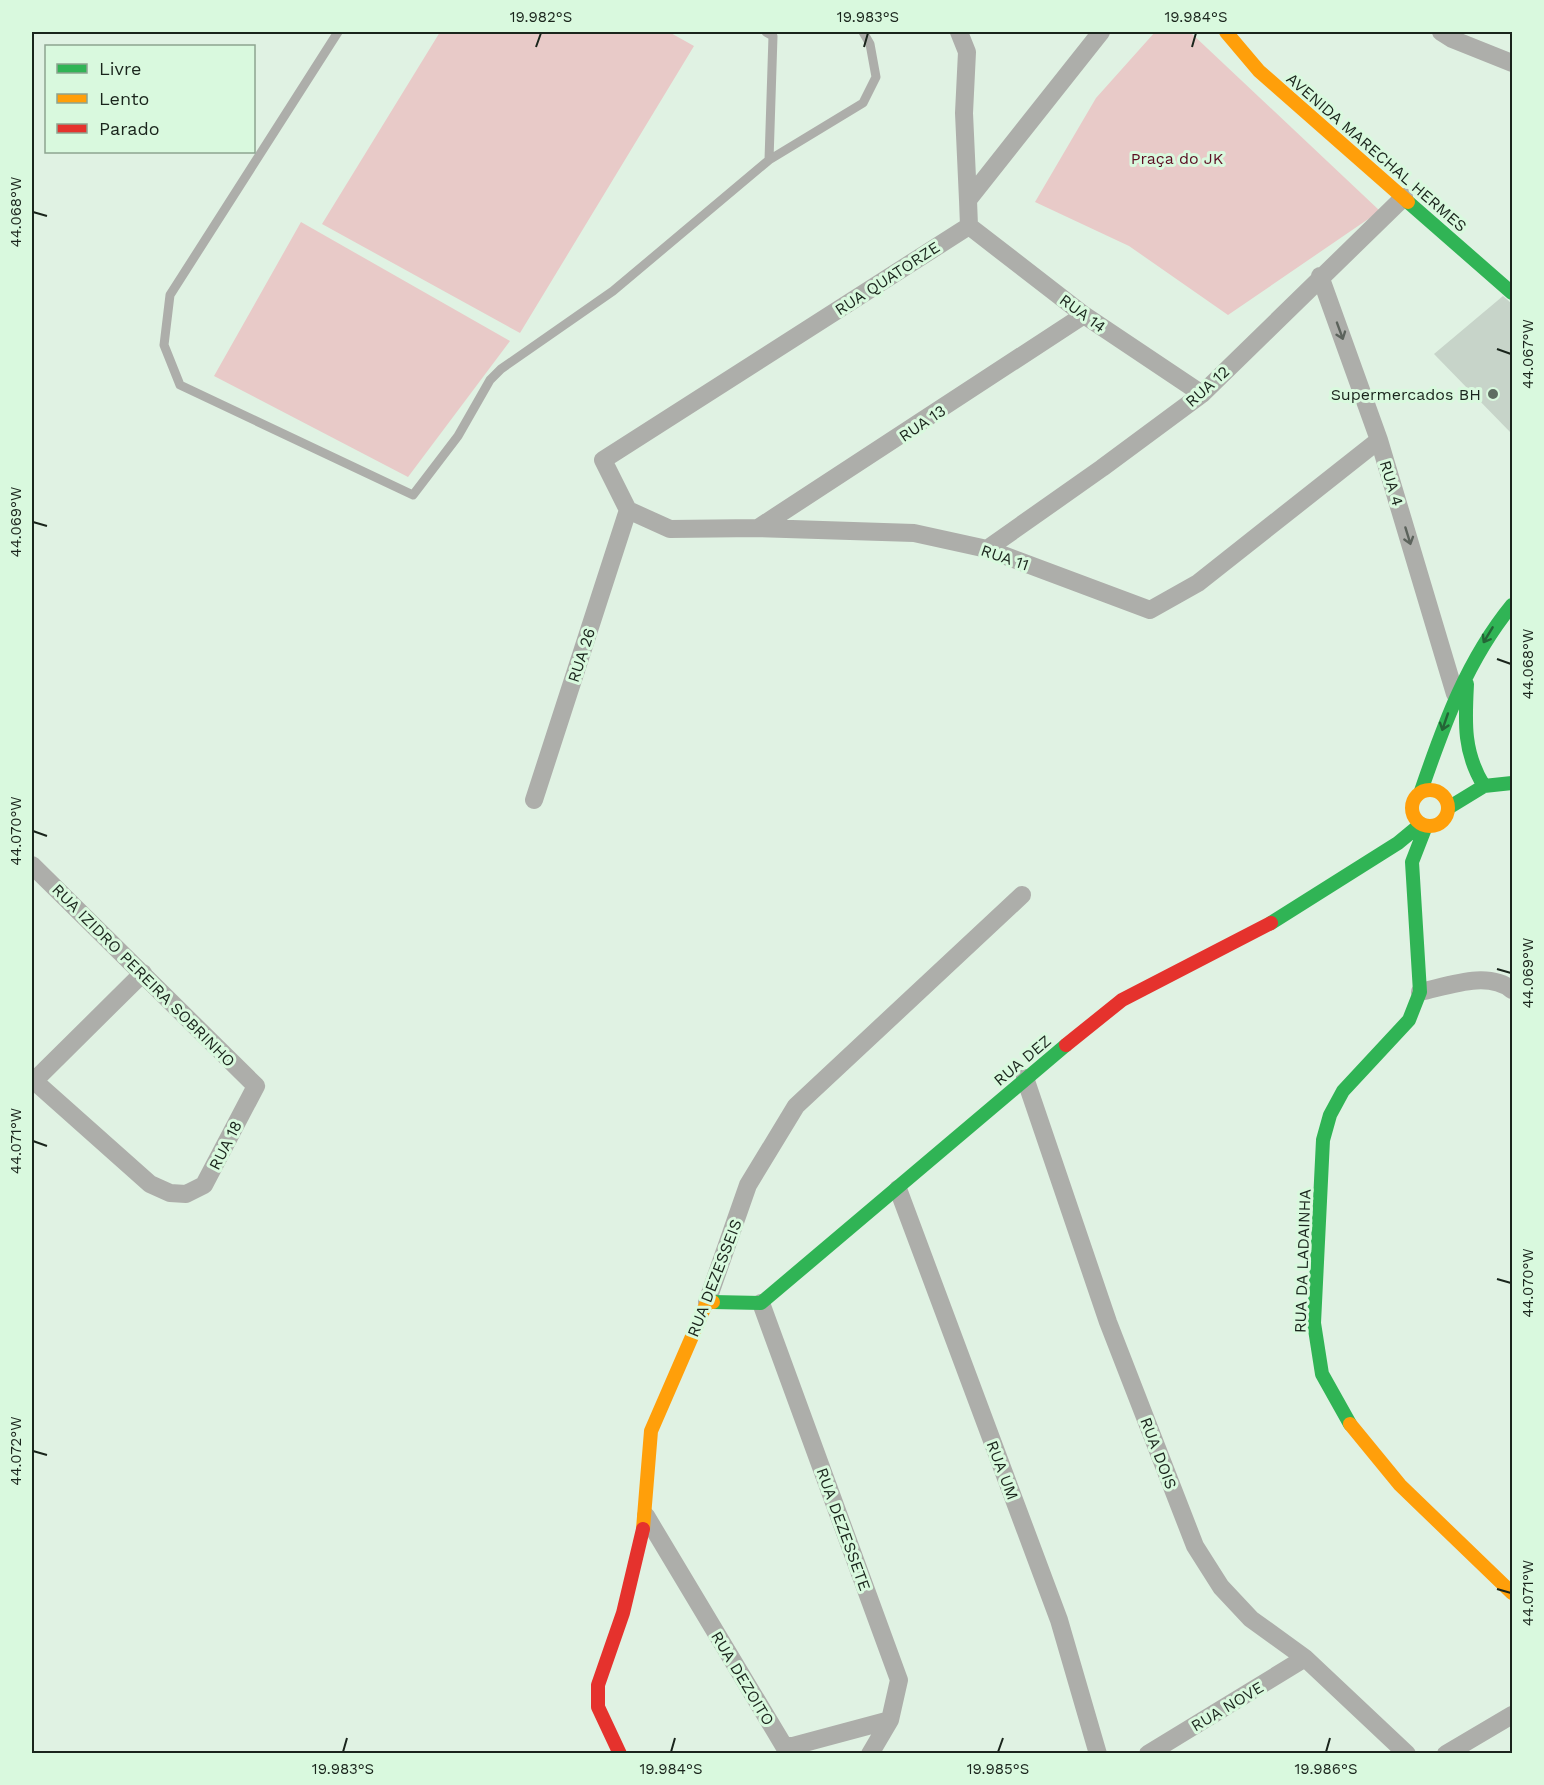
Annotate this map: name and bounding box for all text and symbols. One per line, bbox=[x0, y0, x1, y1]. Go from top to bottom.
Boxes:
text: 19.982°S bbox=[510, 8, 572, 26]
text: 19.983°S bbox=[837, 8, 899, 26]
text: 19.984°S bbox=[1164, 8, 1228, 26]
legend bbox=[45, 45, 255, 153]
text: Livre bbox=[99, 58, 141, 79]
street label: AVENIDA MARECHAL HERMES bbox=[1283, 69, 1471, 236]
text: Lento bbox=[99, 88, 149, 109]
text: Parado bbox=[99, 118, 160, 139]
park label: Praça do JK bbox=[1131, 149, 1224, 168]
text: 44.068°W bbox=[7, 177, 25, 247]
street label: RUA QUATORZE bbox=[831, 237, 943, 319]
street label: RUA 14 bbox=[1056, 290, 1110, 337]
text: 44.067°W bbox=[1519, 319, 1537, 389]
one-way arrow bbox=[1336, 321, 1347, 340]
street label: RUA 12 bbox=[1182, 362, 1233, 411]
place label: Supermercados BH bbox=[1331, 385, 1481, 404]
marker: Supermercados BH bbox=[1486, 387, 1500, 401]
street label: RUA 13 bbox=[895, 401, 949, 446]
street label: RUA 4 bbox=[1376, 458, 1408, 508]
text: 44.069°W bbox=[7, 487, 25, 557]
one-way arrow bbox=[1403, 526, 1414, 545]
street label: RUA 11 bbox=[979, 540, 1031, 574]
street label: RUA 26 bbox=[564, 626, 599, 685]
one-way arrow bbox=[1481, 626, 1493, 643]
text: 44.068°W bbox=[1519, 629, 1537, 699]
one-way arrow bbox=[1439, 712, 1450, 731]
text: 44.070°W bbox=[7, 796, 25, 866]
street label: RUA IZIDRO PEREIRA SOBRINHO bbox=[48, 880, 239, 1071]
text: 44.069°W bbox=[1519, 938, 1537, 1008]
street label: RUA DEZ bbox=[990, 1031, 1055, 1090]
text: 44.071°W bbox=[7, 1108, 25, 1174]
street label: RUA 18 bbox=[205, 1117, 246, 1173]
street label: RUA DA LADAINHA bbox=[1290, 1188, 1315, 1333]
street label: RUA DEZESSEIS bbox=[683, 1217, 746, 1340]
text: 44.070°W bbox=[1519, 1248, 1537, 1318]
street label: RUA DOIS bbox=[1136, 1415, 1181, 1492]
text: 44.072°W bbox=[7, 1416, 25, 1486]
street label: RUA UM bbox=[983, 1438, 1023, 1503]
street label: RUA DEZESSETE bbox=[812, 1465, 875, 1593]
text: 44.071°W bbox=[1519, 1560, 1537, 1626]
street label: RUA DEZOITO bbox=[707, 1628, 778, 1729]
street label: RUA NOVE bbox=[1188, 1677, 1267, 1735]
text: 19.983°S bbox=[312, 1760, 374, 1778]
text: 19.984°S bbox=[639, 1760, 703, 1778]
text: 19.985°S bbox=[967, 1760, 1029, 1778]
text: 19.986°S bbox=[1294, 1760, 1358, 1778]

